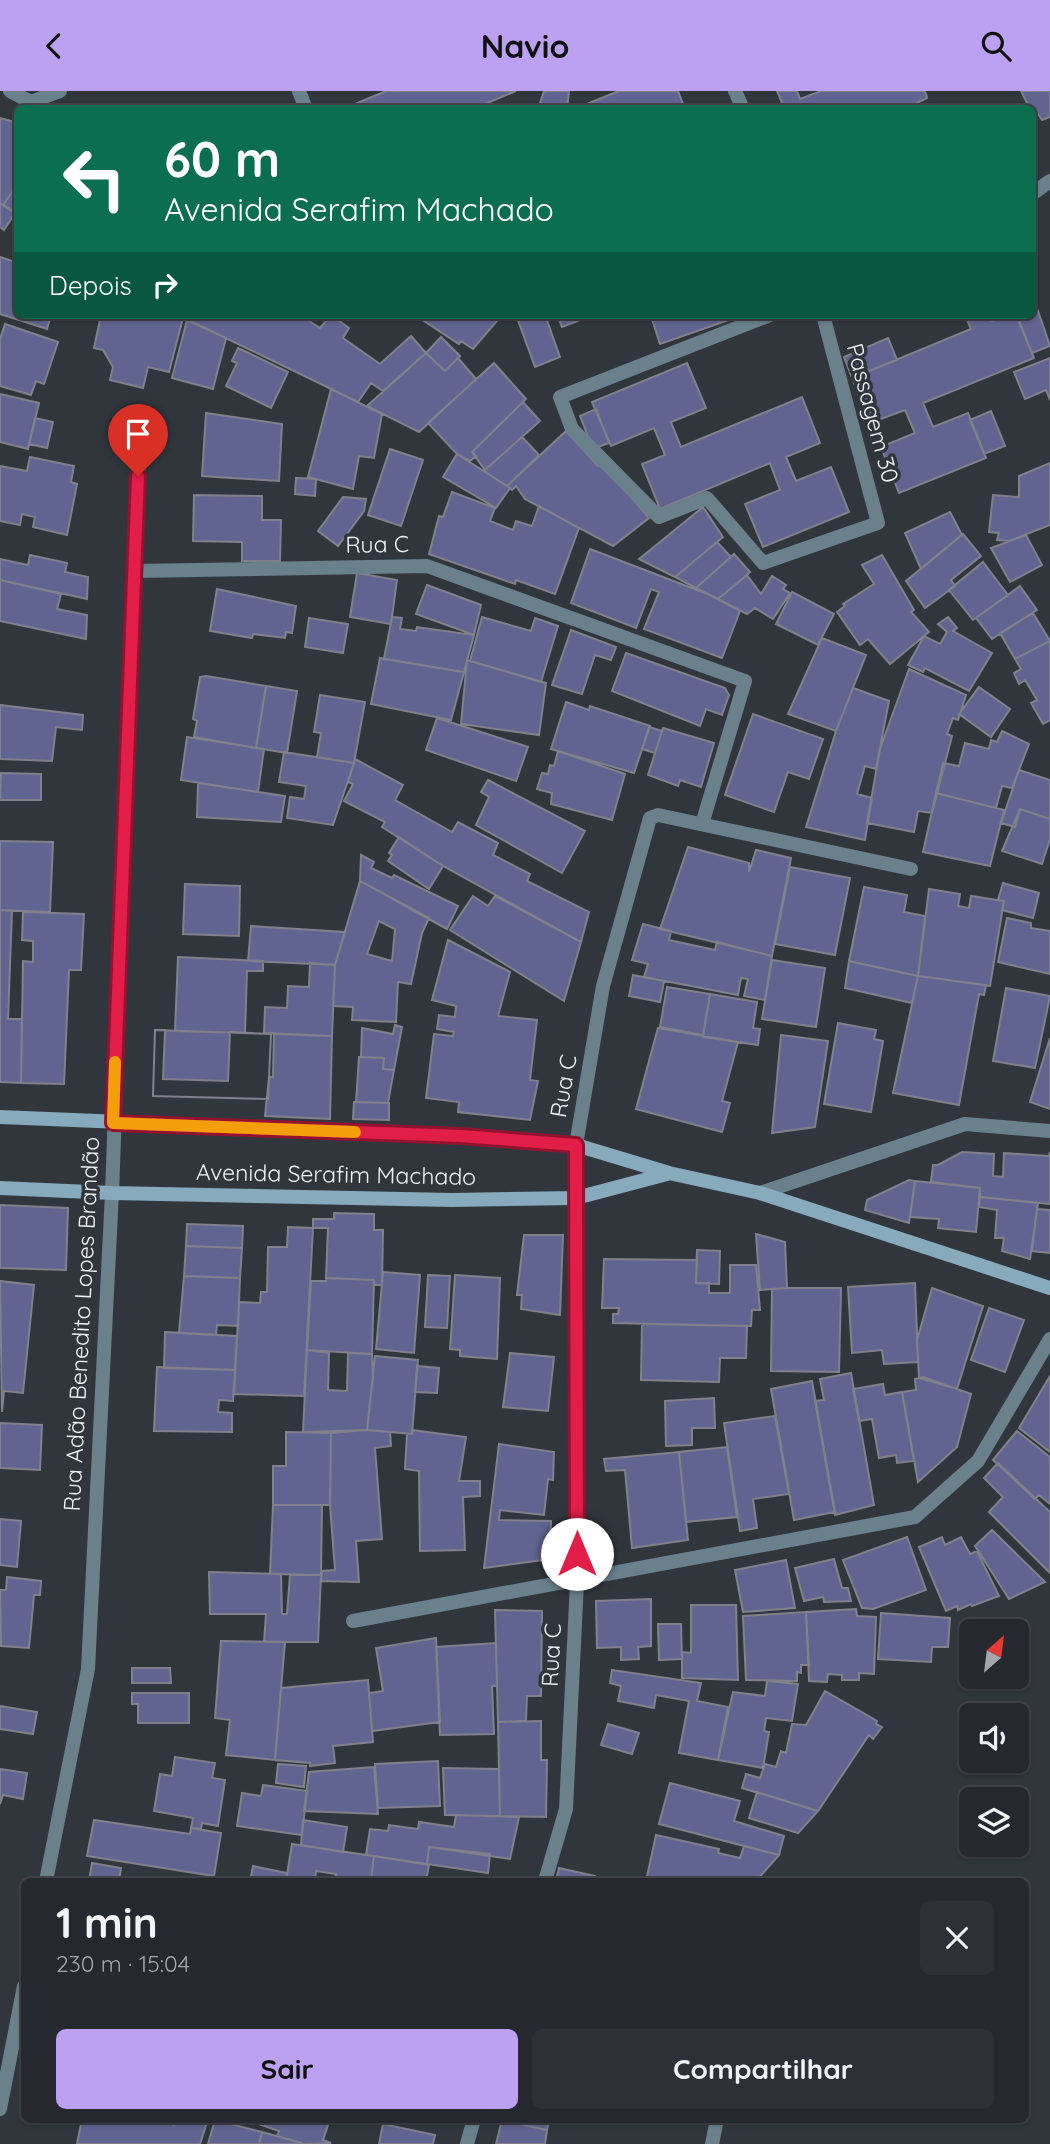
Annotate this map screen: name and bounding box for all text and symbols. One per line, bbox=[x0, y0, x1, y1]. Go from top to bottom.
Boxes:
text: Navio bbox=[481, 26, 569, 66]
icon: back bbox=[35, 27, 73, 65]
icon: search bbox=[977, 27, 1015, 65]
text: 60 m bbox=[164, 128, 280, 189]
icon: left bbox=[49, 133, 140, 224]
text: Avenida Serafim Machado bbox=[164, 189, 554, 229]
icon: right bbox=[146, 266, 184, 304]
text: Depois bbox=[49, 269, 132, 302]
street label: Passagem 30 bbox=[840, 340, 906, 486]
pin bbox=[108, 404, 168, 476]
icon: arrive bbox=[119, 415, 157, 453]
street label: Rua C bbox=[345, 529, 409, 559]
street label: Rua C bbox=[543, 1052, 583, 1120]
street label: Rua Adão Benedito Lopes Brandão bbox=[57, 1136, 105, 1512]
street label: Avenida Serafim Machado bbox=[196, 1157, 476, 1191]
position arrow bbox=[540, 1517, 614, 1591]
north arrow bbox=[959, 1619, 1029, 1689]
map controls bbox=[959, 1619, 1029, 1857]
street label: Rua C bbox=[535, 1623, 567, 1687]
button: sound bbox=[959, 1703, 1029, 1773]
button: layers bbox=[959, 1787, 1029, 1857]
text: 1 min bbox=[56, 1896, 158, 1949]
button: close bbox=[920, 1901, 994, 1975]
text: 230 m · 15:04 bbox=[56, 1949, 190, 1978]
button: Sair bbox=[56, 2029, 518, 2109]
button: Compartilhar bbox=[532, 2029, 994, 2109]

